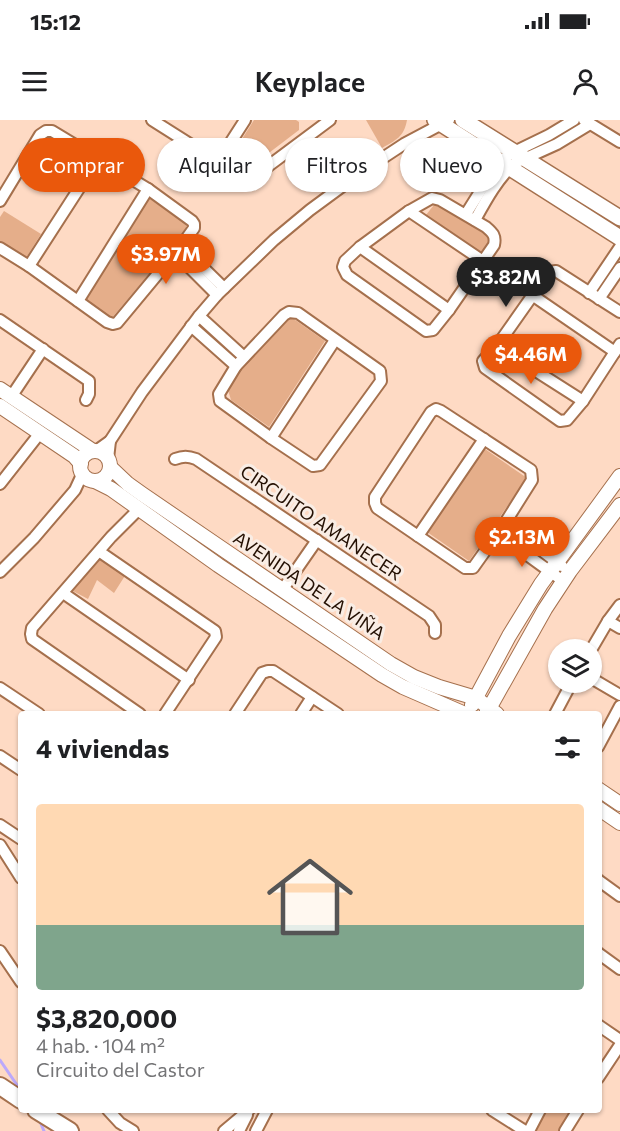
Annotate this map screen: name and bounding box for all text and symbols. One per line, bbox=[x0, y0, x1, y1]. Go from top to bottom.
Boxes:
text: 15:12 bbox=[30, 8, 81, 35]
icon: menu bbox=[18, 65, 51, 98]
text: Keyplace bbox=[255, 65, 365, 98]
icon: person bbox=[569, 65, 602, 98]
chip: Comprar bbox=[18, 138, 145, 192]
chip: Alquilar bbox=[157, 138, 273, 192]
chip: Filtros bbox=[285, 138, 388, 192]
chip: Nuevo bbox=[400, 138, 504, 192]
pin: $3.97M bbox=[117, 234, 215, 285]
text: $3.97M bbox=[131, 241, 201, 265]
pin: $3.82M bbox=[457, 257, 555, 308]
text: $3.82M bbox=[471, 264, 541, 288]
pin: $4.46M bbox=[482, 334, 580, 385]
text: $4.46M bbox=[495, 341, 567, 365]
street label: CIRCUITO AMANECER bbox=[237, 460, 407, 584]
pin: $2.13M bbox=[473, 517, 571, 568]
text: $2.13M bbox=[489, 524, 555, 548]
street label: AVENIDA DE LA VIÑA bbox=[230, 526, 390, 644]
map controls bbox=[548, 639, 602, 693]
button: layers bbox=[548, 639, 602, 693]
icon: filters bbox=[551, 731, 584, 764]
text: 4 viviendas bbox=[36, 732, 169, 763]
icon: home bbox=[256, 843, 364, 951]
text: $3,820,000 bbox=[36, 1002, 177, 1033]
text: 4 hab. · 104 m² bbox=[36, 1033, 165, 1057]
text: Circuito del Castor bbox=[36, 1057, 205, 1081]

